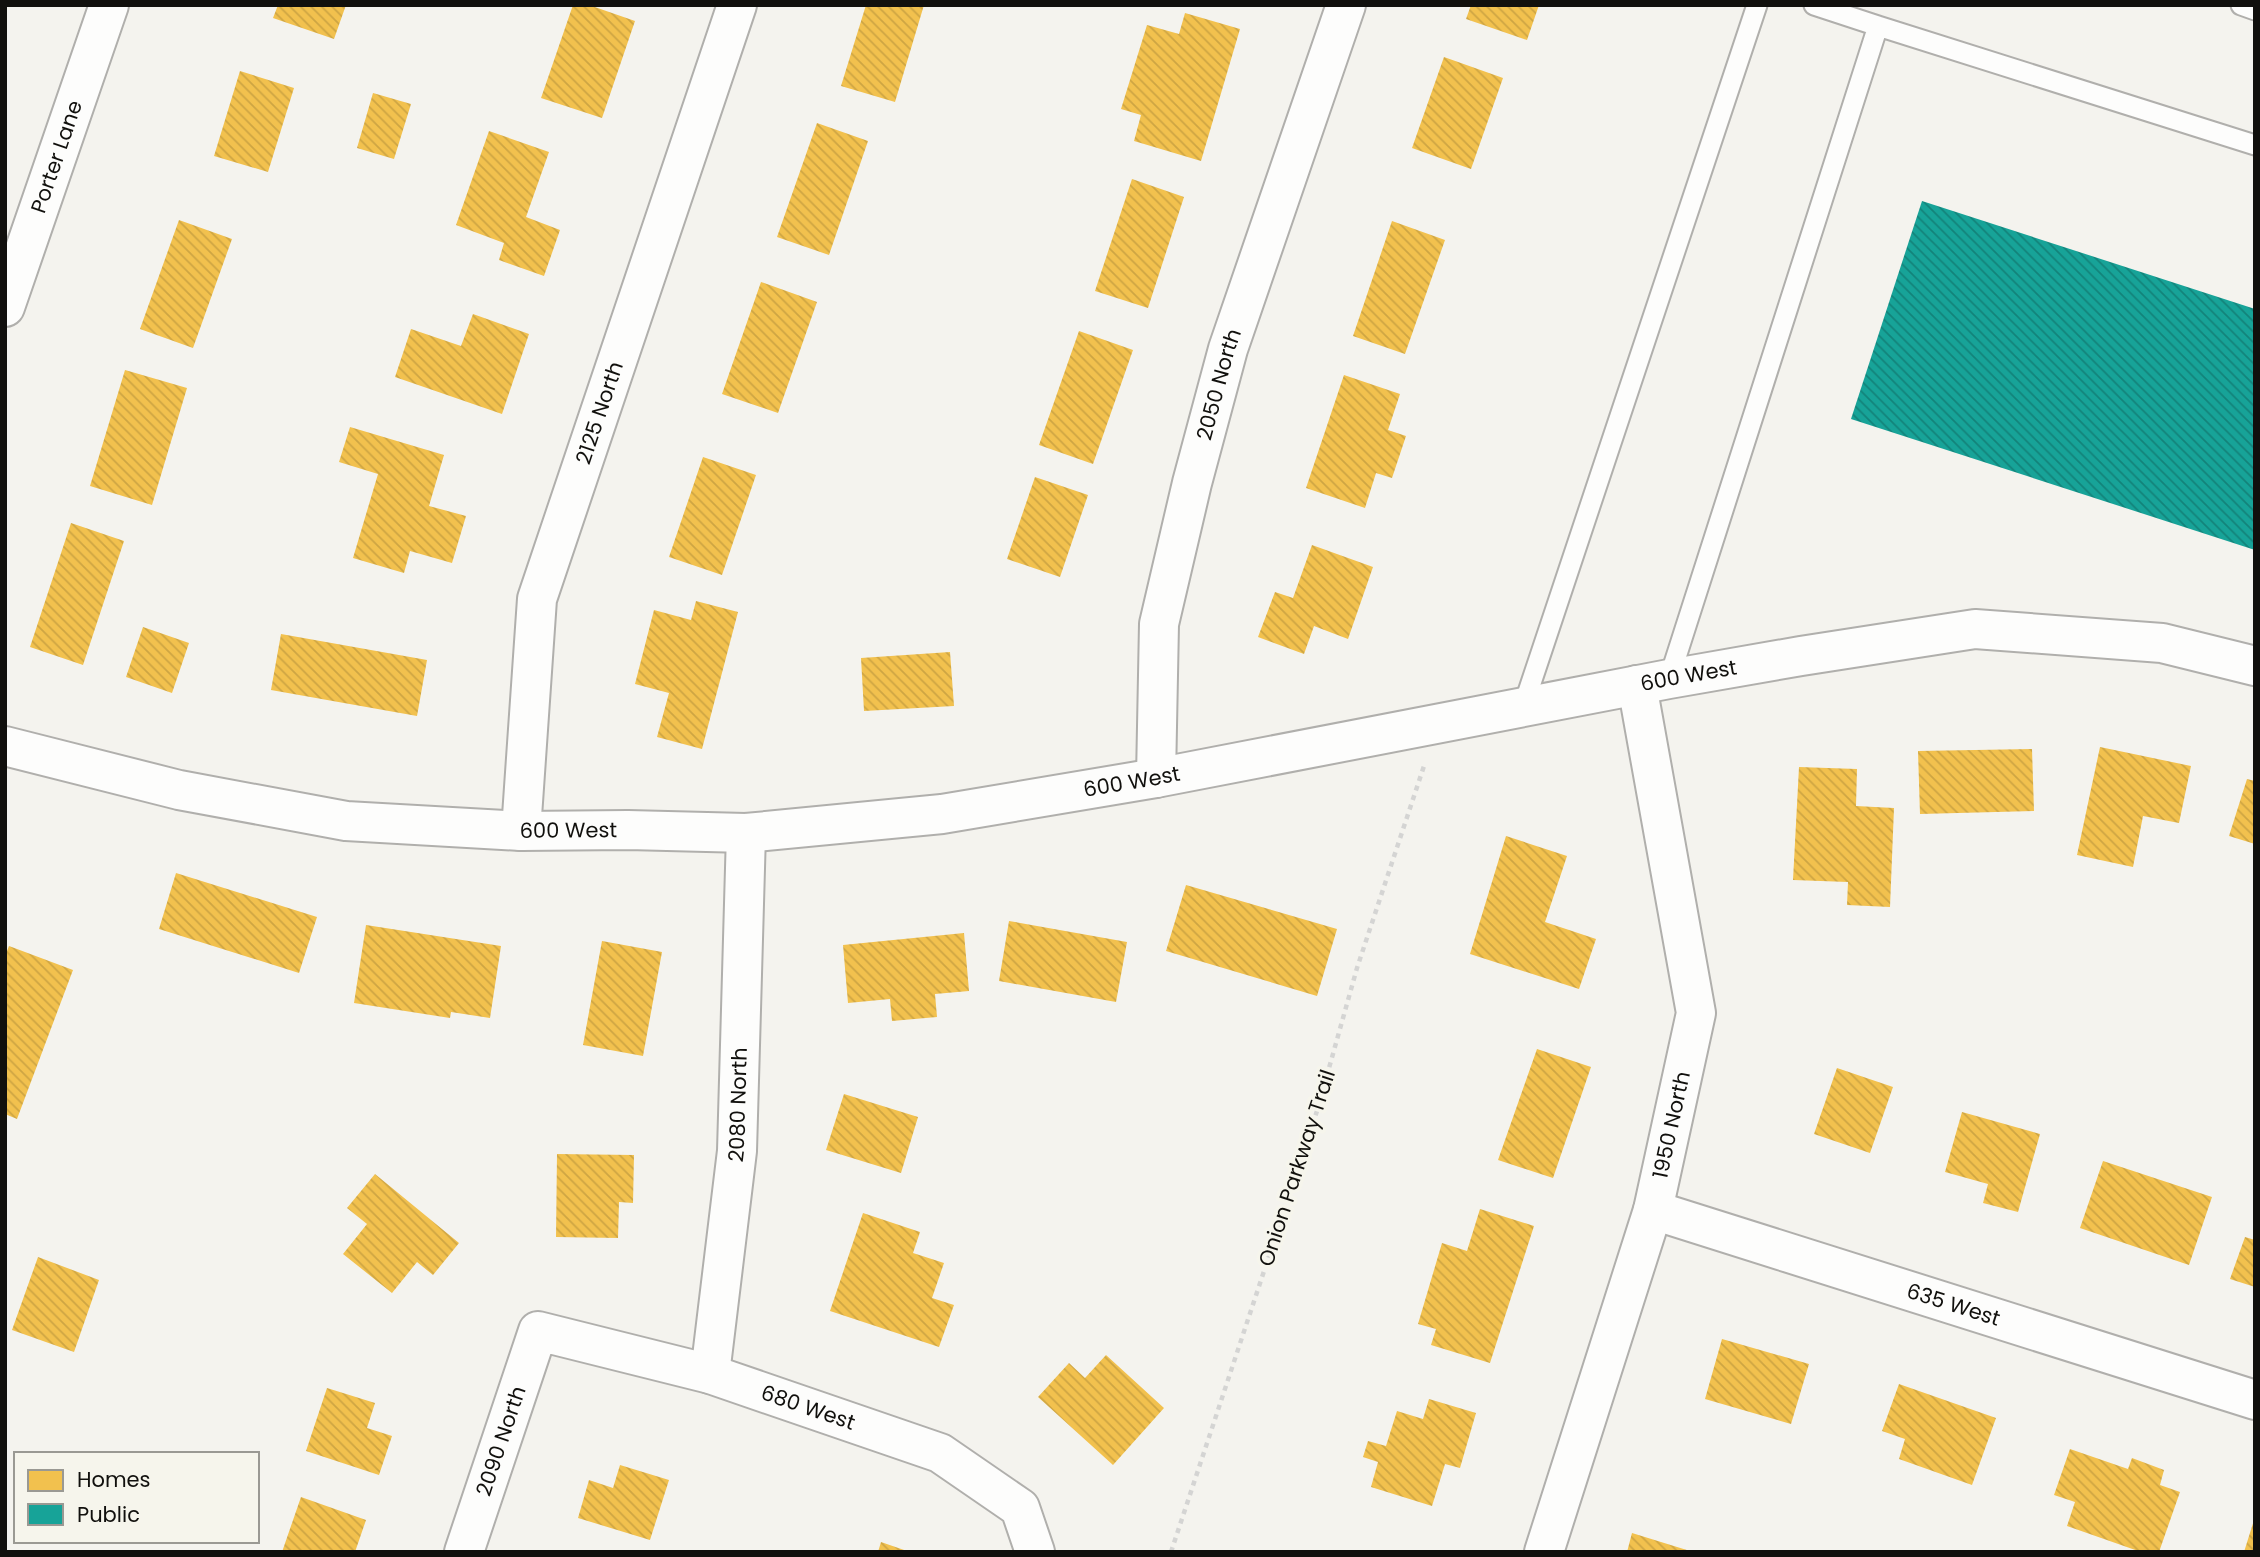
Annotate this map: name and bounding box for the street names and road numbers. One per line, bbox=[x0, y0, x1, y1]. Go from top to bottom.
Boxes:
street label: Porter Lane bbox=[23, 96, 89, 217]
street label: 2050 North bbox=[1189, 325, 1248, 443]
street label: 2125 North bbox=[568, 357, 630, 468]
street label: 600 West bbox=[1638, 652, 1739, 698]
street label: 600 West bbox=[1081, 759, 1182, 804]
street label: 600 West bbox=[519, 815, 617, 845]
street label: 2080 North bbox=[721, 1047, 754, 1163]
street label: Onion Parkway Trail bbox=[1251, 1066, 1342, 1270]
street label: 1950 North bbox=[1645, 1068, 1697, 1181]
street label: 635 West bbox=[1903, 1276, 2004, 1333]
street label: 680 West bbox=[757, 1378, 859, 1437]
street label: 2090 North bbox=[469, 1382, 533, 1500]

